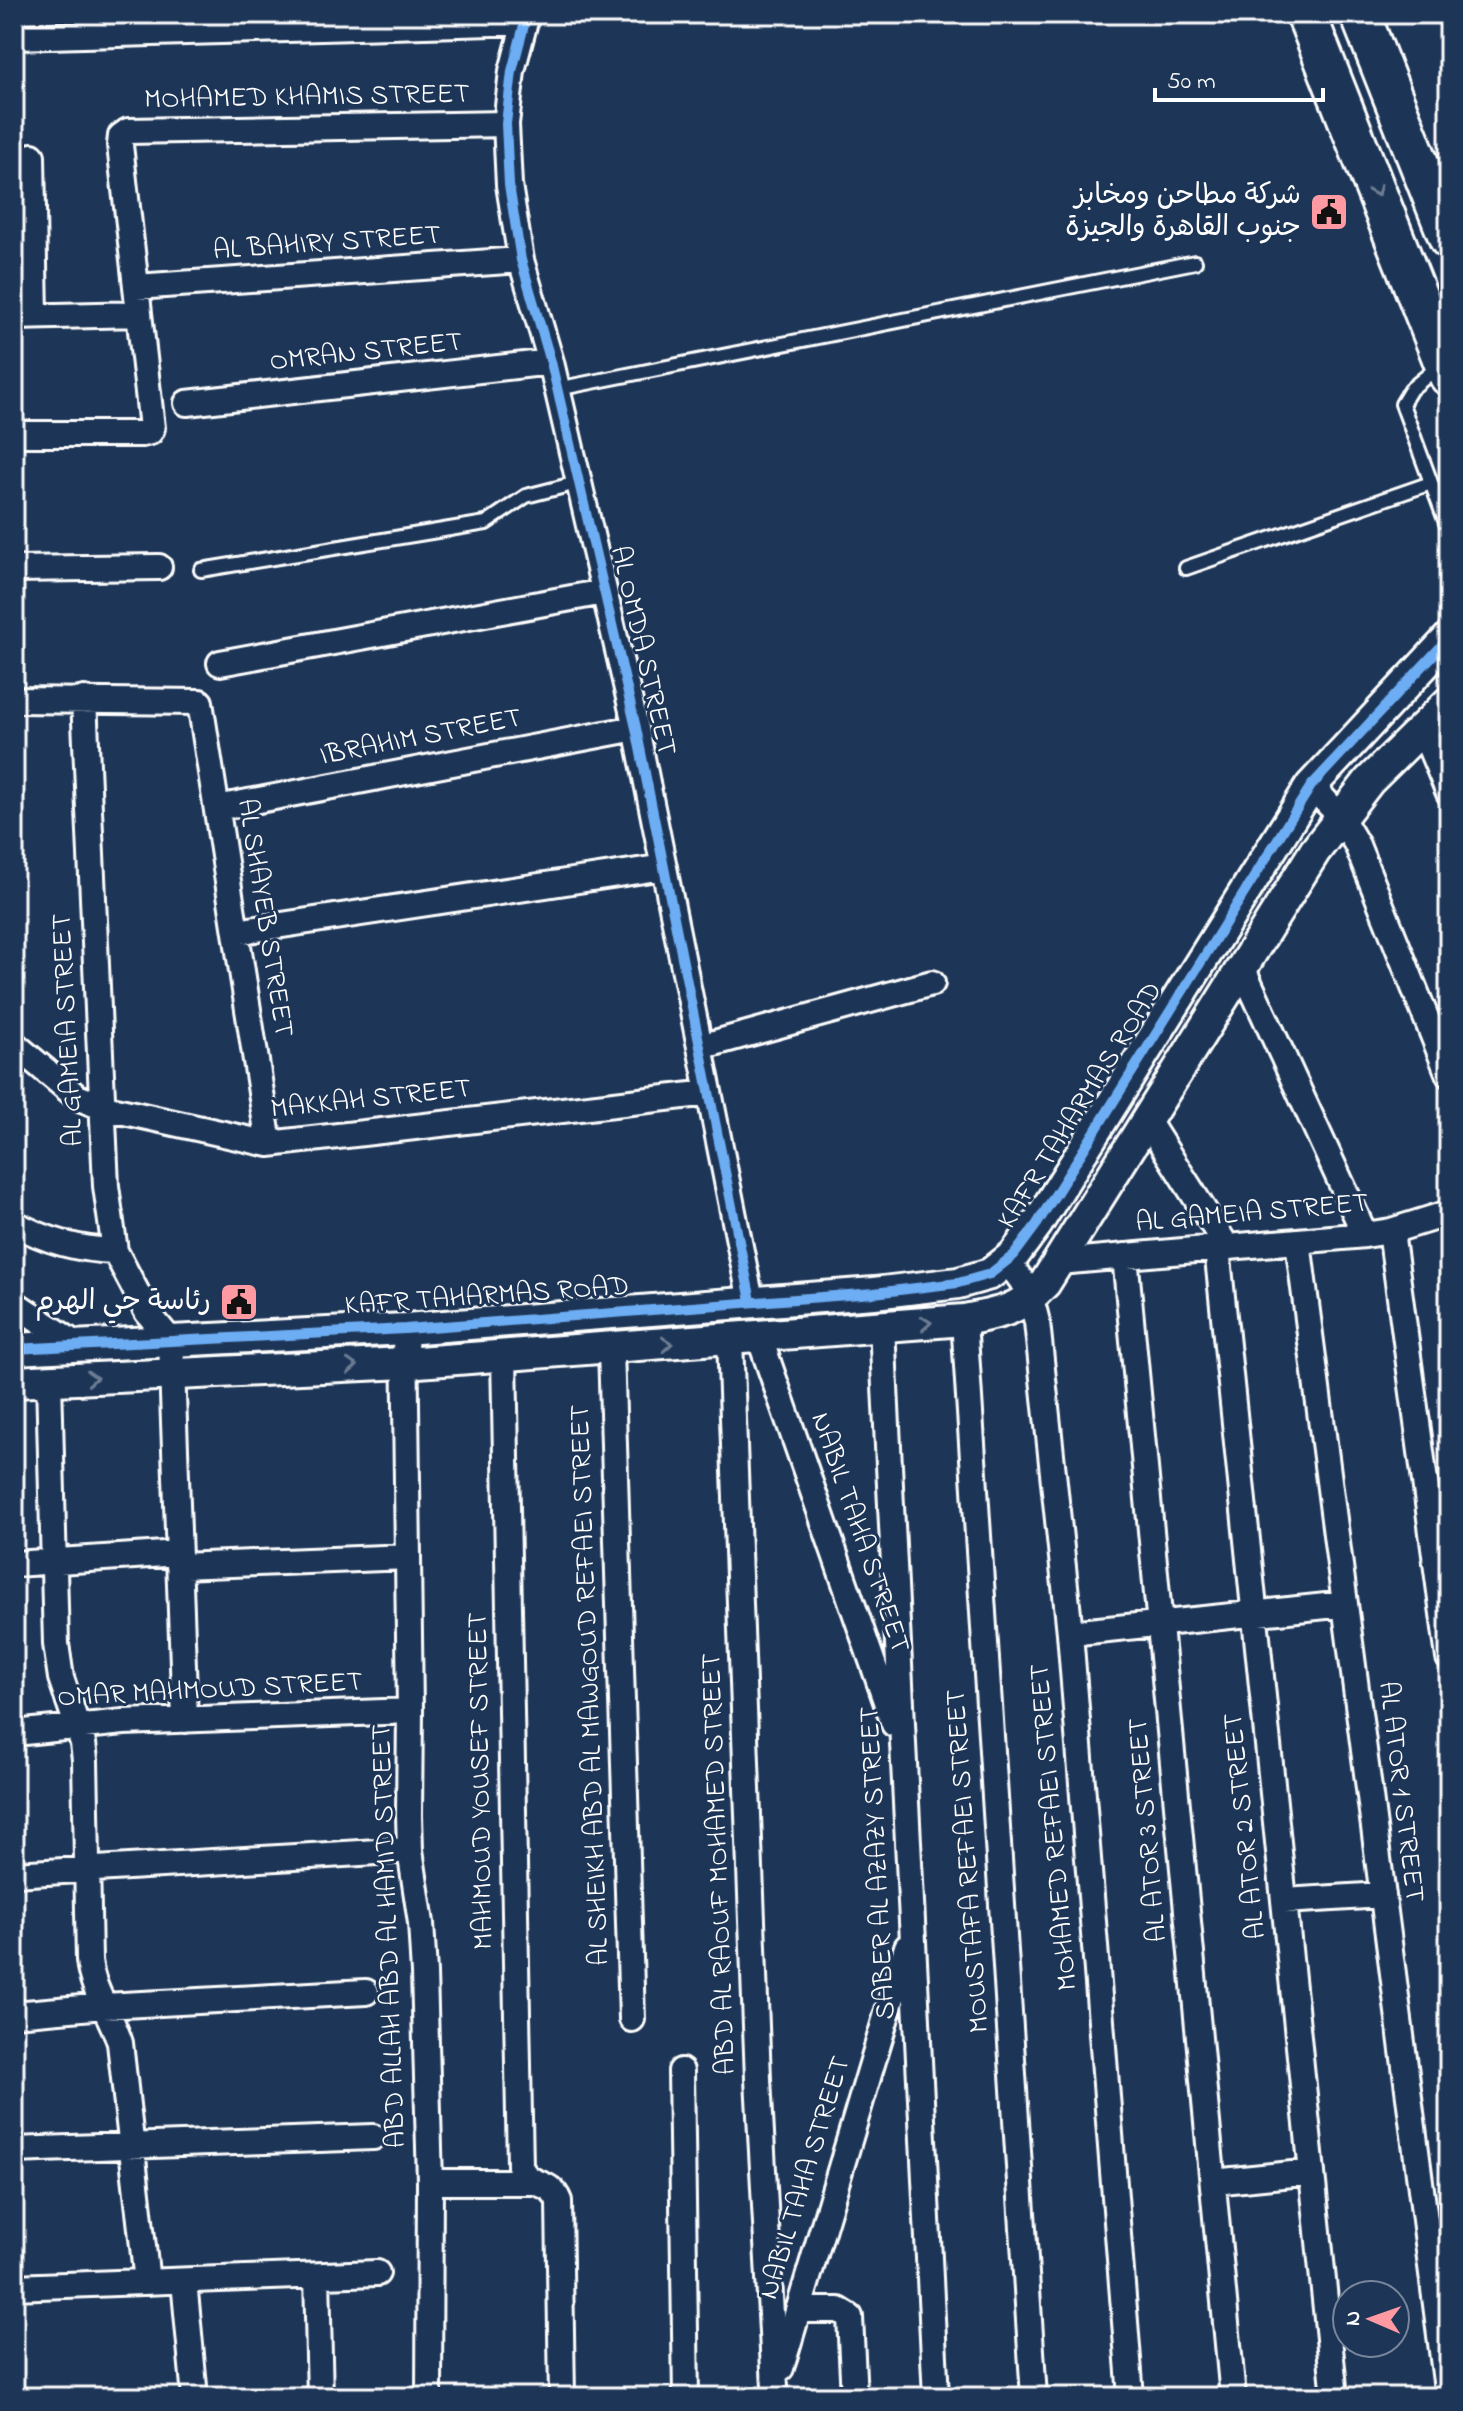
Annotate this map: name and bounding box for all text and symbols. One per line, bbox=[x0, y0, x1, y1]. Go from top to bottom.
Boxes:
scale bar bbox=[1155, 52, 1323, 102]
text: 50 m bbox=[1167, 65, 1216, 100]
street label: MOHAMED KHAMIS STREET bbox=[144, 75, 470, 121]
place label: شركة مطاحن ومخابز جنوب القاهرة والجيزة bbox=[1065, 176, 1301, 249]
one-way arrow bbox=[1366, 183, 1383, 197]
public building icon: شركة مطاحن ومخابز جنوب القاهرة والجيزة bbox=[1308, 191, 1350, 233]
street label: AL BAHIRY STREET bbox=[212, 216, 442, 272]
street label: OMRAN STREET bbox=[268, 322, 464, 384]
street label: AL OMDA STREET bbox=[598, 542, 686, 760]
street label: IBRAHIM STREET bbox=[317, 698, 525, 778]
street label: AL SHAYEB STREET bbox=[225, 796, 303, 1040]
street label: AL GAMEIA STREET bbox=[42, 912, 96, 1148]
street label: KAFR TAHARMAS ROAD bbox=[988, 974, 1174, 1238]
street label: MAKKAH STREET bbox=[269, 1069, 473, 1131]
street label: AL GAMEIA STREET bbox=[1134, 1183, 1370, 1245]
street label: KAFR TAHARMAS ROAD bbox=[343, 1267, 631, 1327]
public building icon: رئاسة حي الهرم bbox=[218, 1281, 260, 1323]
place label: رئاسة حي الهرم bbox=[35, 1282, 211, 1324]
one-way arrow bbox=[920, 1315, 933, 1332]
one-way arrow bbox=[661, 1336, 674, 1353]
one-way arrow bbox=[346, 1358, 359, 1375]
one-way arrow bbox=[86, 1370, 99, 1387]
street label: AL SHEIKH ABD AL MAWGOUD REFAEI STREET bbox=[561, 1404, 621, 1966]
street label: NABIL TAHA STREET bbox=[799, 1407, 919, 1659]
street label: MAHMOUD YOUSEF STREET bbox=[459, 1612, 505, 1950]
street label: ABD AL RAOUF MOHAMED STREET bbox=[692, 1652, 748, 2076]
street label: MOHAMED REFAEI STREET bbox=[1020, 1662, 1090, 1992]
street label: OMAR MAHMOUD STREET bbox=[56, 1663, 364, 1719]
street label: AL ATOR 1 STREET bbox=[1366, 1679, 1434, 1905]
street label: MOUSTAFA REFAEI STREET bbox=[937, 1688, 1001, 2034]
street label: SABER AL AZAZY STREET bbox=[850, 1705, 908, 2021]
street label: AL ATOR 2 STREET bbox=[1214, 1711, 1278, 1941]
street label: AL ATOR 3 STREET bbox=[1119, 1716, 1179, 1944]
street label: ABD ALLAH ABD AL HAMID STREET bbox=[362, 1723, 418, 2149]
street label: NABIL TAHA STREET bbox=[750, 2051, 862, 2305]
north arrow bbox=[1331, 2279, 1411, 2359]
text: N bbox=[1338, 2310, 1370, 2326]

